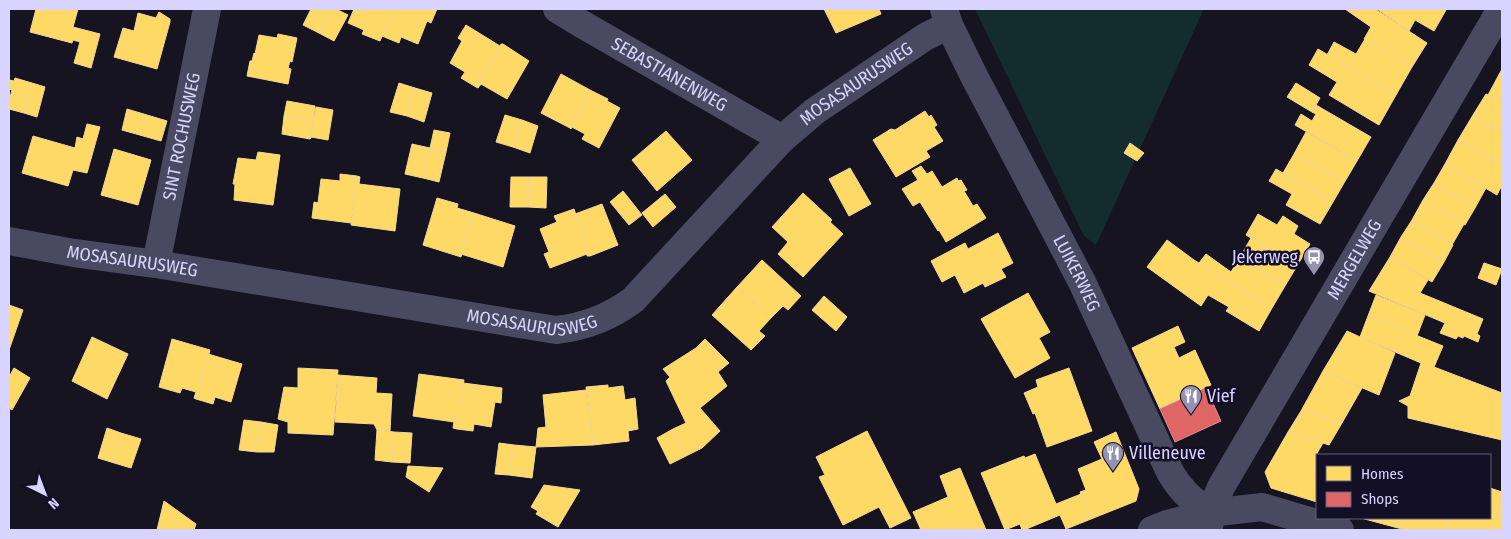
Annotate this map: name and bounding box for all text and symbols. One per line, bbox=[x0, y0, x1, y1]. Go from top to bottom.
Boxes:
street label: SEBASTIANENWEG bbox=[608, 32, 731, 116]
street label: MOSASAURUSWEG bbox=[795, 37, 917, 130]
street label: SINT ROCHUSWEG bbox=[158, 71, 205, 202]
street label: MERGELWEG bbox=[1322, 215, 1386, 303]
street label: LUIKERWEG bbox=[1048, 231, 1105, 315]
street label: MOSASAURUSWEG bbox=[65, 241, 199, 282]
bus stop icon: Jekerweg bbox=[1302, 245, 1326, 276]
place label: Jekerweg bbox=[1232, 246, 1299, 268]
street label: MOSASAURUSWEG bbox=[465, 304, 600, 341]
restaurant icon: Vief bbox=[1179, 384, 1203, 415]
place label: Vief bbox=[1207, 385, 1237, 407]
restaurant icon: Villeneuve bbox=[1101, 441, 1125, 472]
place label: Villeneuve bbox=[1129, 442, 1206, 464]
legend bbox=[1316, 454, 1491, 519]
text: Homes bbox=[1361, 465, 1403, 483]
north arrow bbox=[20, 469, 70, 519]
text: Shops bbox=[1361, 490, 1399, 508]
text: N bbox=[45, 494, 62, 512]

